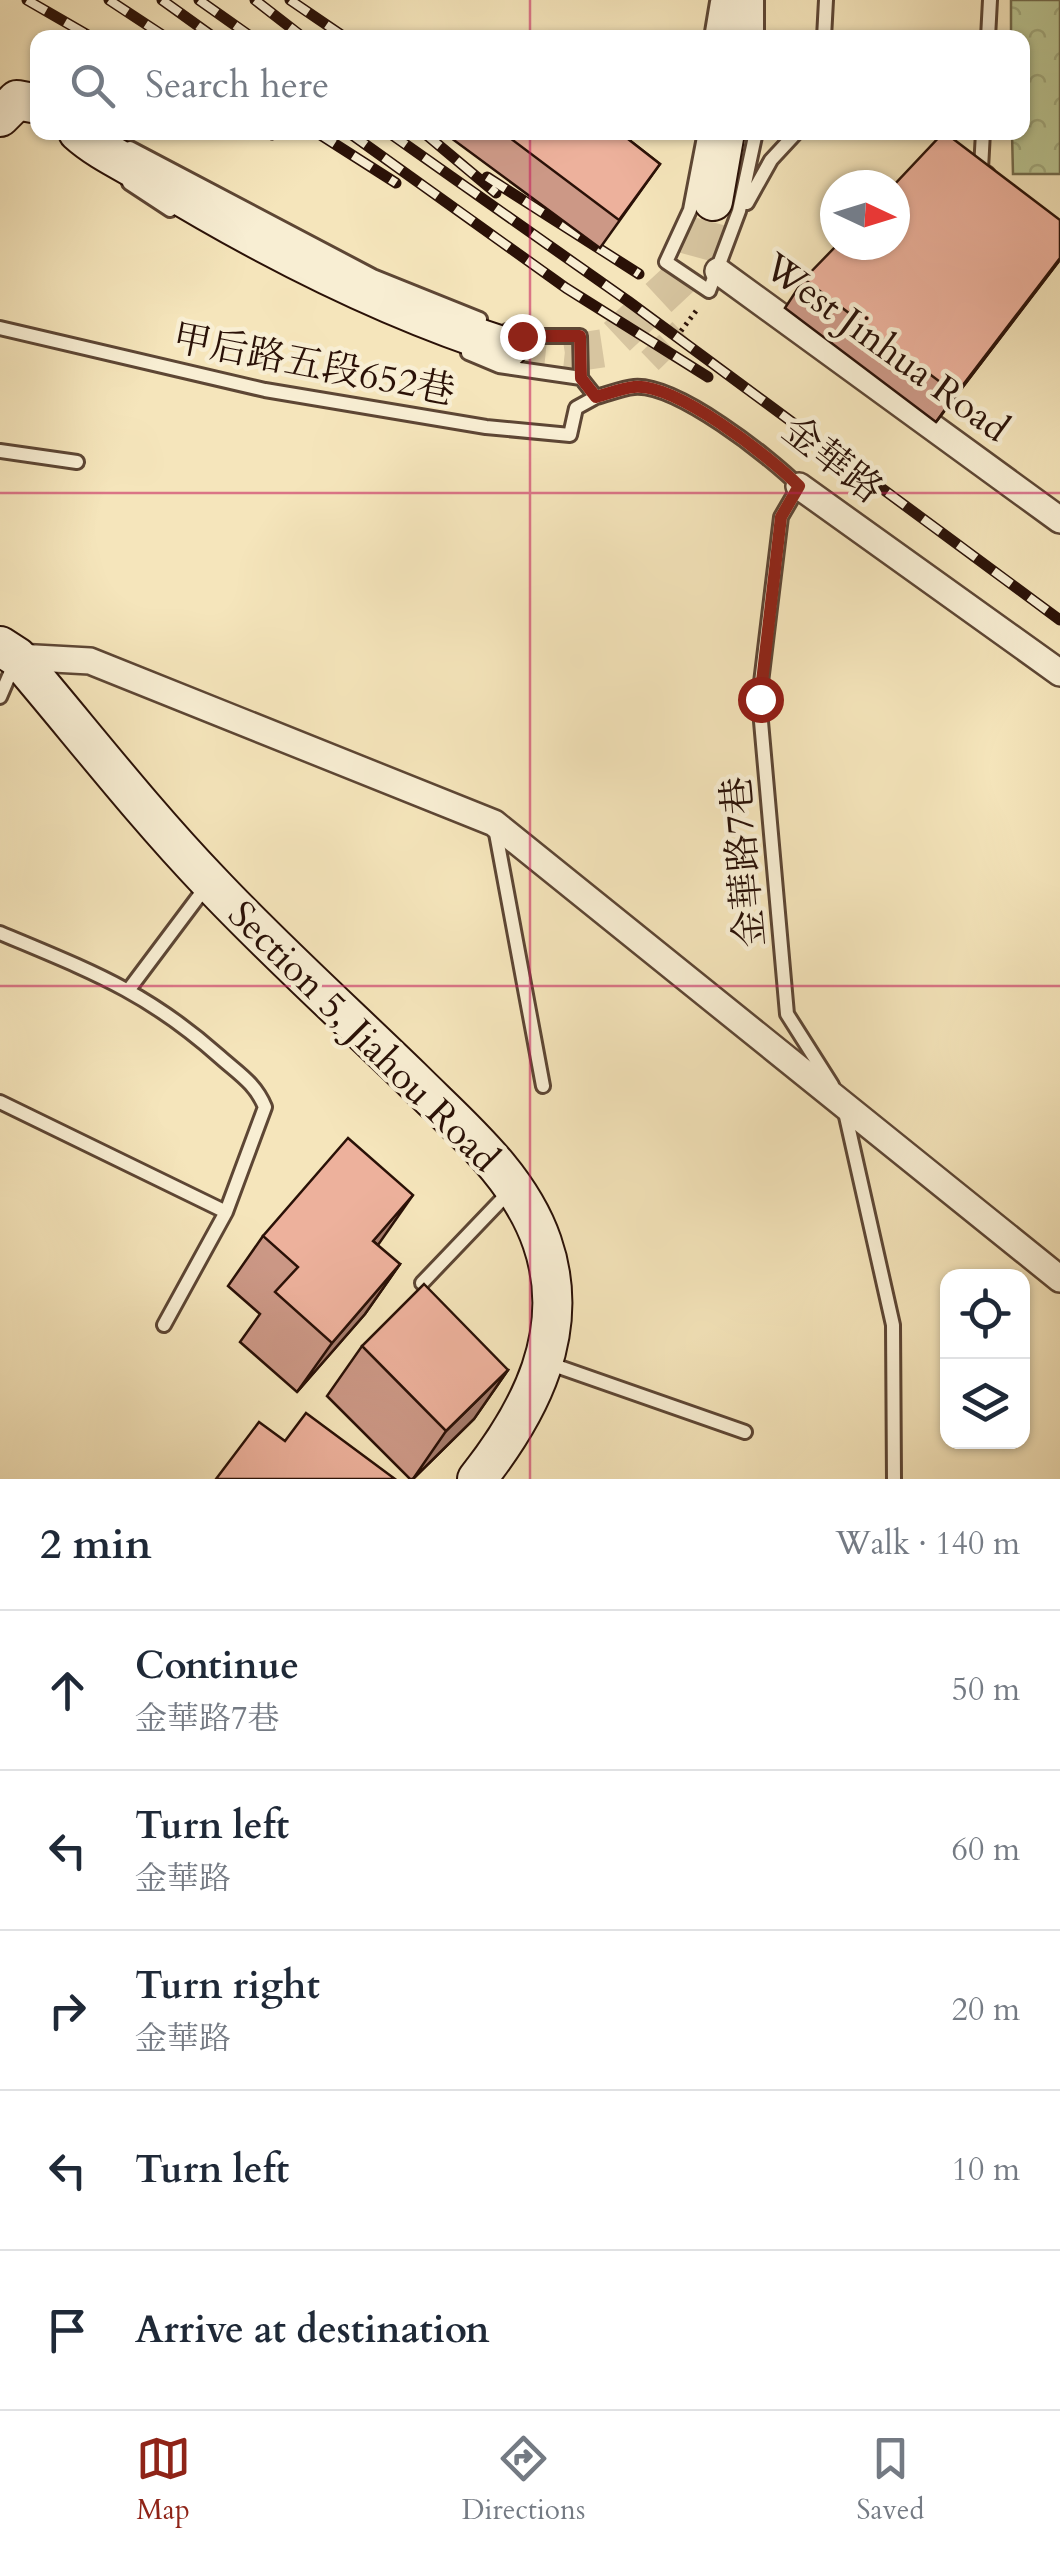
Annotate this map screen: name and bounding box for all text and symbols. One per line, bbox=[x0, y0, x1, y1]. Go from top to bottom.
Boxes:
search box bbox=[30, 30, 1030, 140]
icon: search bbox=[65, 58, 120, 113]
text: Search here bbox=[145, 59, 329, 111]
north arrow bbox=[820, 170, 910, 260]
street label: West Jinhua Road bbox=[753, 241, 1019, 454]
street label: 甲后路五段652巷 bbox=[168, 312, 459, 418]
route end bbox=[500, 314, 546, 360]
street label: 金華路 bbox=[771, 404, 893, 515]
route start bbox=[738, 677, 784, 723]
street label: 金華路7巷 bbox=[711, 774, 777, 950]
street label: Section 5, Jiahou Road bbox=[216, 890, 510, 1184]
map controls bbox=[940, 1269, 1030, 1449]
button: locate bbox=[940, 1269, 1030, 1359]
button: layers bbox=[940, 1359, 1030, 1449]
text: 2 min bbox=[40, 1516, 152, 1573]
text: Walk · 140 m bbox=[835, 1522, 1020, 1566]
text: Continue bbox=[135, 1640, 299, 1692]
icon: ahead bbox=[40, 1663, 95, 1718]
text: 50 m bbox=[952, 1668, 1020, 1712]
text: 金華路7巷 bbox=[135, 1697, 279, 1741]
text: Turn left bbox=[135, 1800, 289, 1852]
icon: left bbox=[40, 1823, 95, 1878]
text: 60 m bbox=[952, 1828, 1020, 1872]
text: 金華路 bbox=[135, 1857, 231, 1901]
text: Turn right bbox=[135, 1960, 320, 2012]
icon: right bbox=[40, 1983, 95, 2038]
text: 20 m bbox=[952, 1988, 1020, 2032]
text: 金華路 bbox=[135, 2017, 231, 2061]
icon: left bbox=[40, 2143, 95, 2198]
text: Turn left bbox=[135, 2144, 289, 2196]
text: 10 m bbox=[952, 2148, 1020, 2192]
icon: arrive bbox=[40, 2303, 95, 2358]
text: Arrive at destination bbox=[135, 2304, 490, 2356]
tab: Map bbox=[136, 2431, 191, 2529]
tab: Directions bbox=[462, 2431, 585, 2529]
tab: Saved bbox=[856, 2431, 924, 2529]

